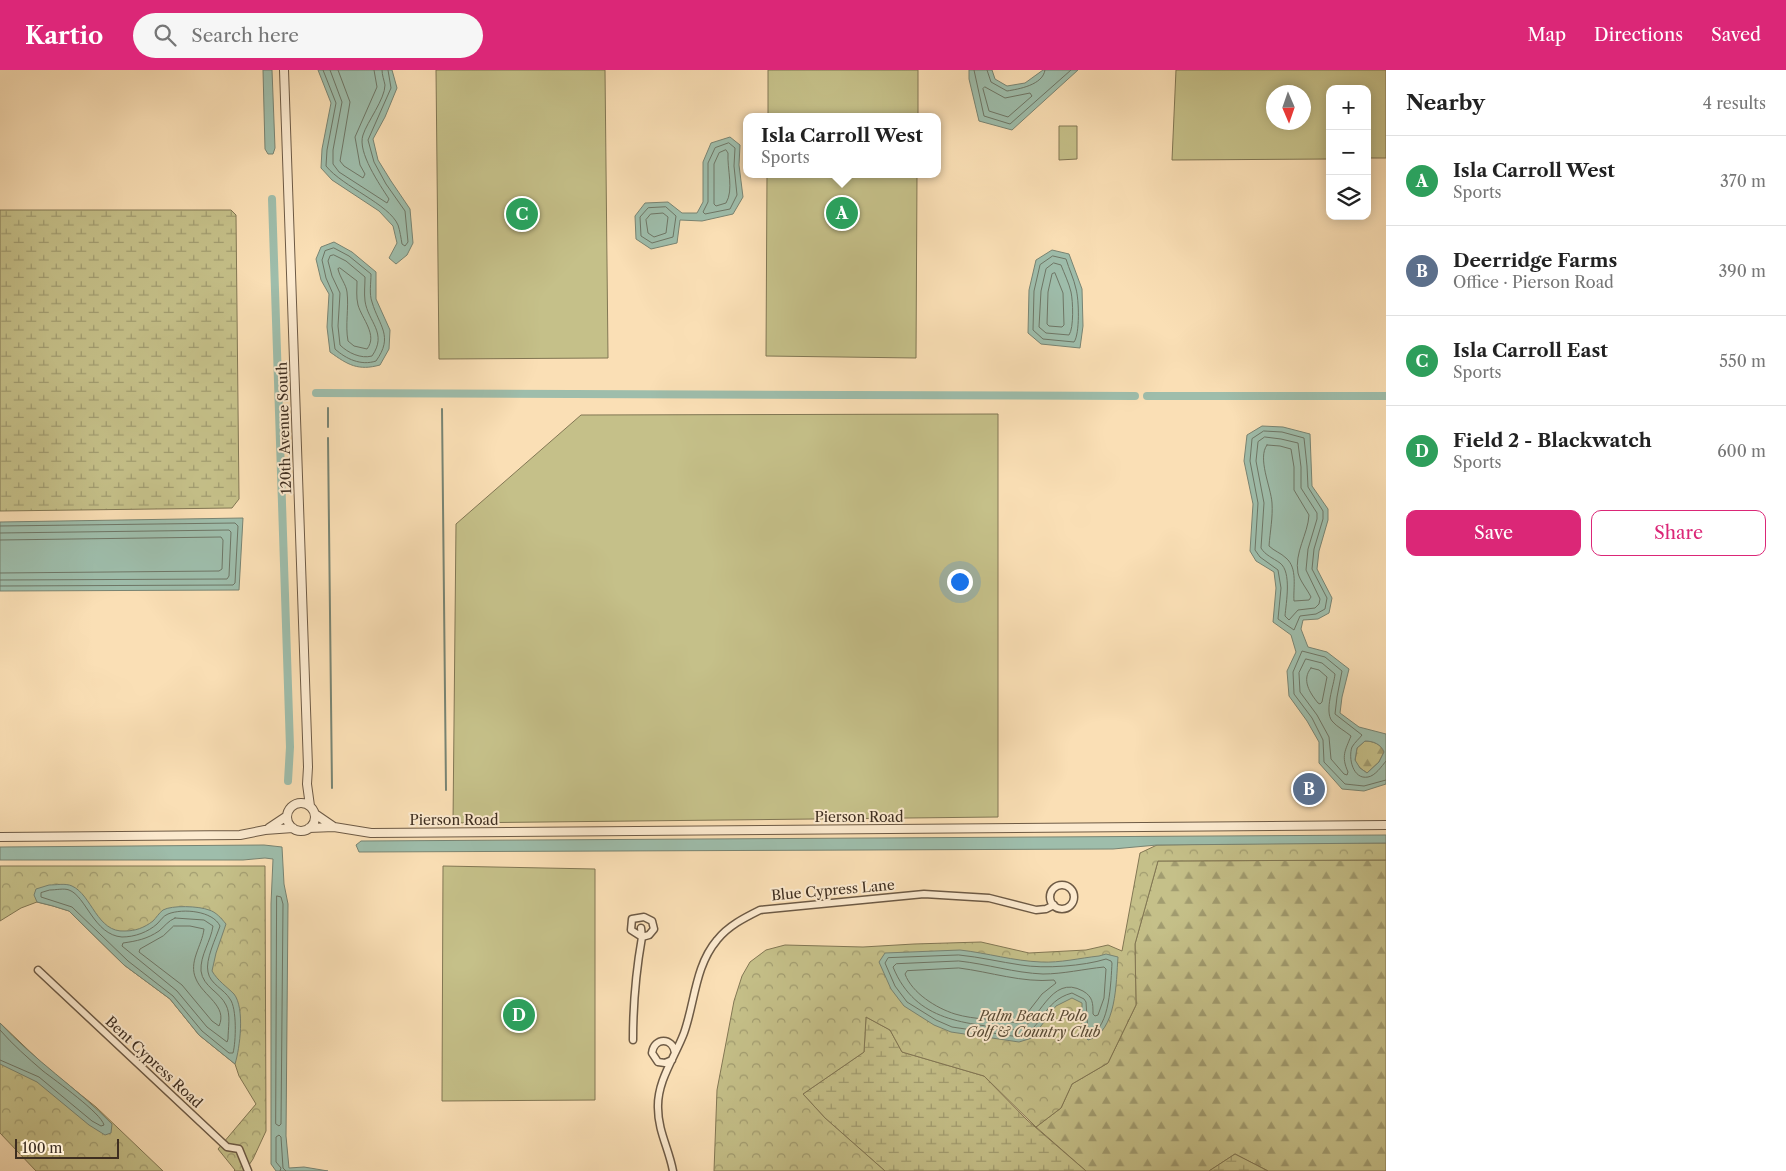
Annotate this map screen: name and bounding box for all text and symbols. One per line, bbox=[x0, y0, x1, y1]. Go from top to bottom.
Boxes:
search box bbox=[133, 13, 483, 58]
text: Kartio bbox=[25, 21, 103, 50]
icon: search bbox=[151, 21, 179, 49]
text: Search here bbox=[191, 24, 299, 47]
text: Map bbox=[1527, 24, 1566, 46]
text: Directions bbox=[1594, 24, 1683, 46]
text: Saved bbox=[1711, 24, 1761, 46]
north arrow bbox=[1266, 85, 1311, 130]
map controls bbox=[1326, 85, 1371, 220]
button: + bbox=[1326, 85, 1371, 130]
text: Nearby bbox=[1406, 90, 1485, 115]
text: 4 results bbox=[1703, 93, 1766, 113]
popup bbox=[743, 113, 941, 178]
text: Isla Carroll West bbox=[761, 124, 923, 147]
button: − bbox=[1326, 130, 1371, 175]
text: Sports bbox=[761, 147, 810, 167]
text: Isla Carroll West bbox=[1453, 159, 1615, 182]
text: A bbox=[1416, 171, 1428, 191]
text: 370 m bbox=[1720, 171, 1766, 191]
button: layers bbox=[1326, 175, 1371, 220]
text: Sports bbox=[1453, 182, 1502, 202]
pin: A bbox=[826, 194, 858, 232]
pin: C bbox=[506, 195, 538, 233]
text: Deerridge Farms bbox=[1453, 249, 1617, 272]
text: B bbox=[1416, 261, 1428, 281]
text: 390 m bbox=[1719, 261, 1766, 281]
text: Office · Pierson Road bbox=[1453, 272, 1614, 292]
text: Isla Carroll East bbox=[1453, 339, 1608, 362]
text: C bbox=[1416, 351, 1428, 371]
text: 550 m bbox=[1719, 351, 1766, 371]
street label: 120th Avenue South bbox=[273, 361, 295, 495]
text: Sports bbox=[1453, 362, 1502, 382]
text: Field 2 - Blackwatch bbox=[1453, 429, 1652, 452]
text: D bbox=[1415, 441, 1429, 461]
text: 600 m bbox=[1717, 441, 1766, 461]
text: Sports bbox=[1453, 452, 1502, 472]
button: Save bbox=[1406, 510, 1581, 556]
button: Share bbox=[1591, 510, 1766, 556]
your location bbox=[947, 569, 973, 595]
pin: B bbox=[1293, 770, 1325, 808]
street label: Pierson Road bbox=[814, 808, 904, 826]
street label: Pierson Road bbox=[409, 811, 499, 829]
street label: Blue Cypress Lane bbox=[770, 876, 896, 904]
pin: D bbox=[503, 996, 535, 1034]
park label: Palm Beach Polo Golf & Country Club bbox=[966, 1007, 1101, 1041]
street label: Bent Cypress Road bbox=[102, 1012, 207, 1112]
scale bar bbox=[15, 1136, 119, 1159]
text: 100 m bbox=[22, 1139, 62, 1157]

